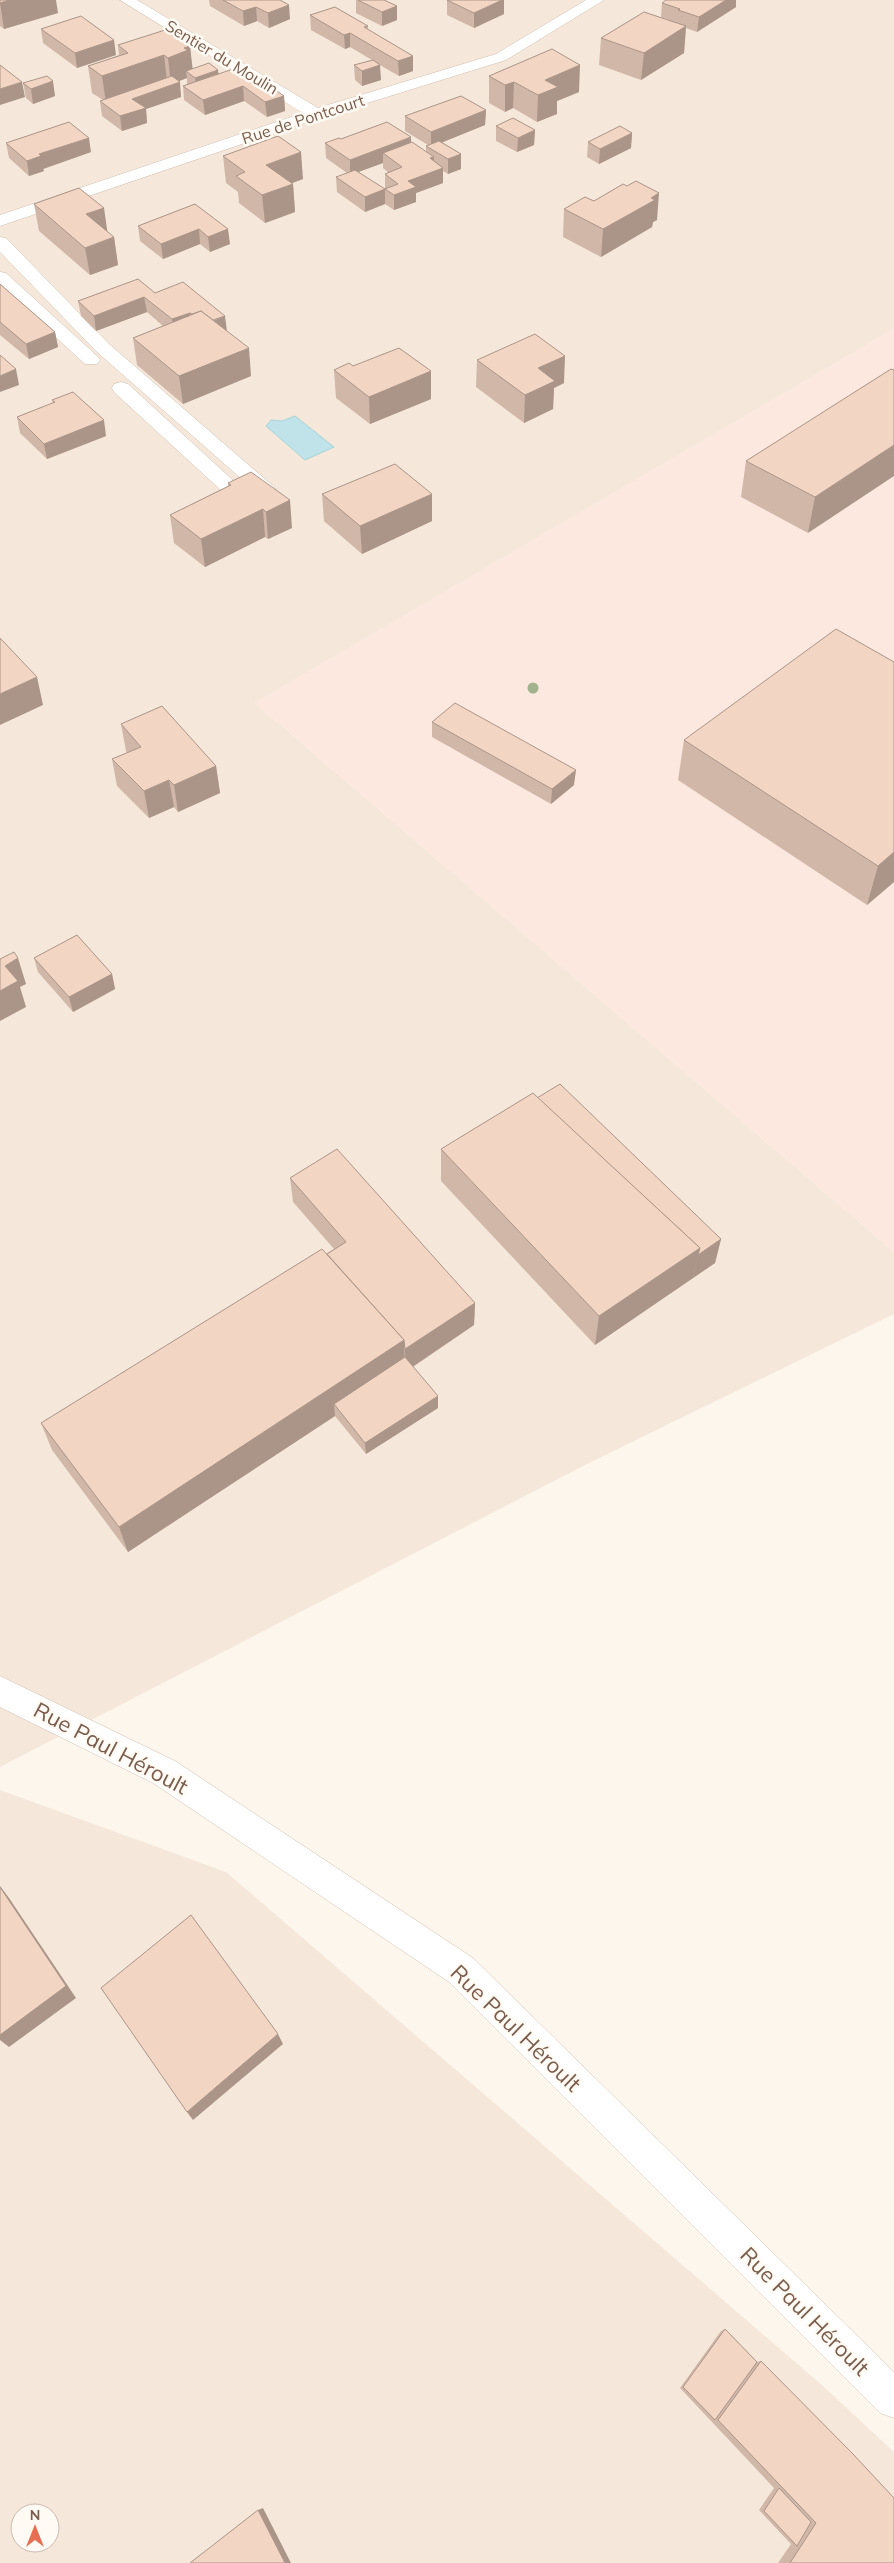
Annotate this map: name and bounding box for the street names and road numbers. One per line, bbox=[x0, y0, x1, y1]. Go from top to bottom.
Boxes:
street label: Sentier du Moulin bbox=[162, 15, 282, 99]
street label: Rue de Pontcourt bbox=[239, 90, 367, 148]
street label: Rue Paul Héroult bbox=[29, 1695, 193, 1801]
street label: Rue Paul Héroult bbox=[445, 1958, 587, 2098]
street label: Rue Paul Héroult bbox=[735, 2241, 876, 2382]

